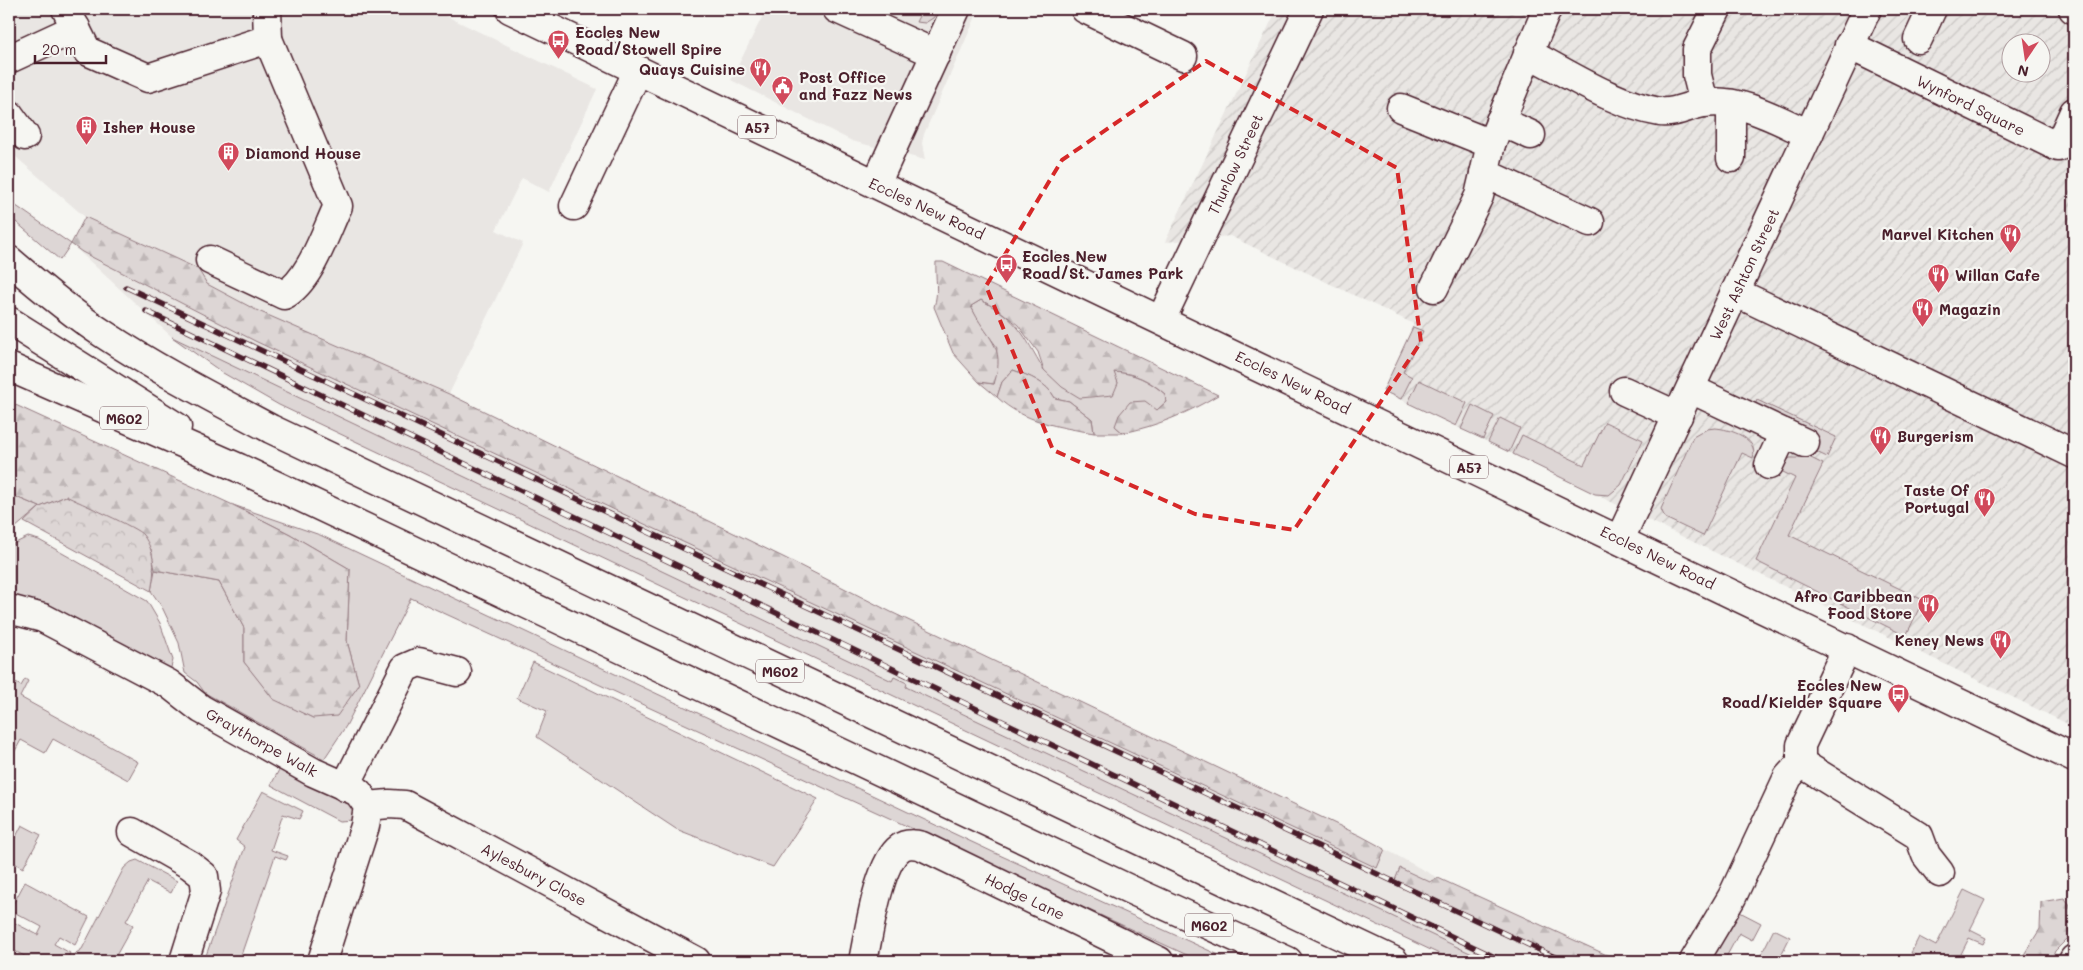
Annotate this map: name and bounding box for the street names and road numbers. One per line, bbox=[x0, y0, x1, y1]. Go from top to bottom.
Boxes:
street label: Wynford Square bbox=[1913, 70, 2029, 140]
street label: Thurlow Street bbox=[1203, 110, 1267, 218]
road number: A57 bbox=[738, 115, 776, 138]
street label: Eccles New Road bbox=[866, 172, 988, 244]
street label: West Ashton Street bbox=[1705, 205, 1783, 343]
street label: Eccles New Road bbox=[1232, 345, 1354, 419]
road number: M602 bbox=[100, 406, 148, 429]
road number: A57 bbox=[1450, 456, 1488, 478]
street label: Eccles New Road bbox=[1597, 520, 1719, 594]
road number: M602 bbox=[756, 659, 804, 682]
street label: Graythorpe Walk bbox=[203, 703, 321, 781]
street label: Aylesbury Close bbox=[478, 838, 590, 910]
street label: Hodge Lane bbox=[982, 868, 1068, 924]
road number: M602 bbox=[1185, 914, 1233, 936]

